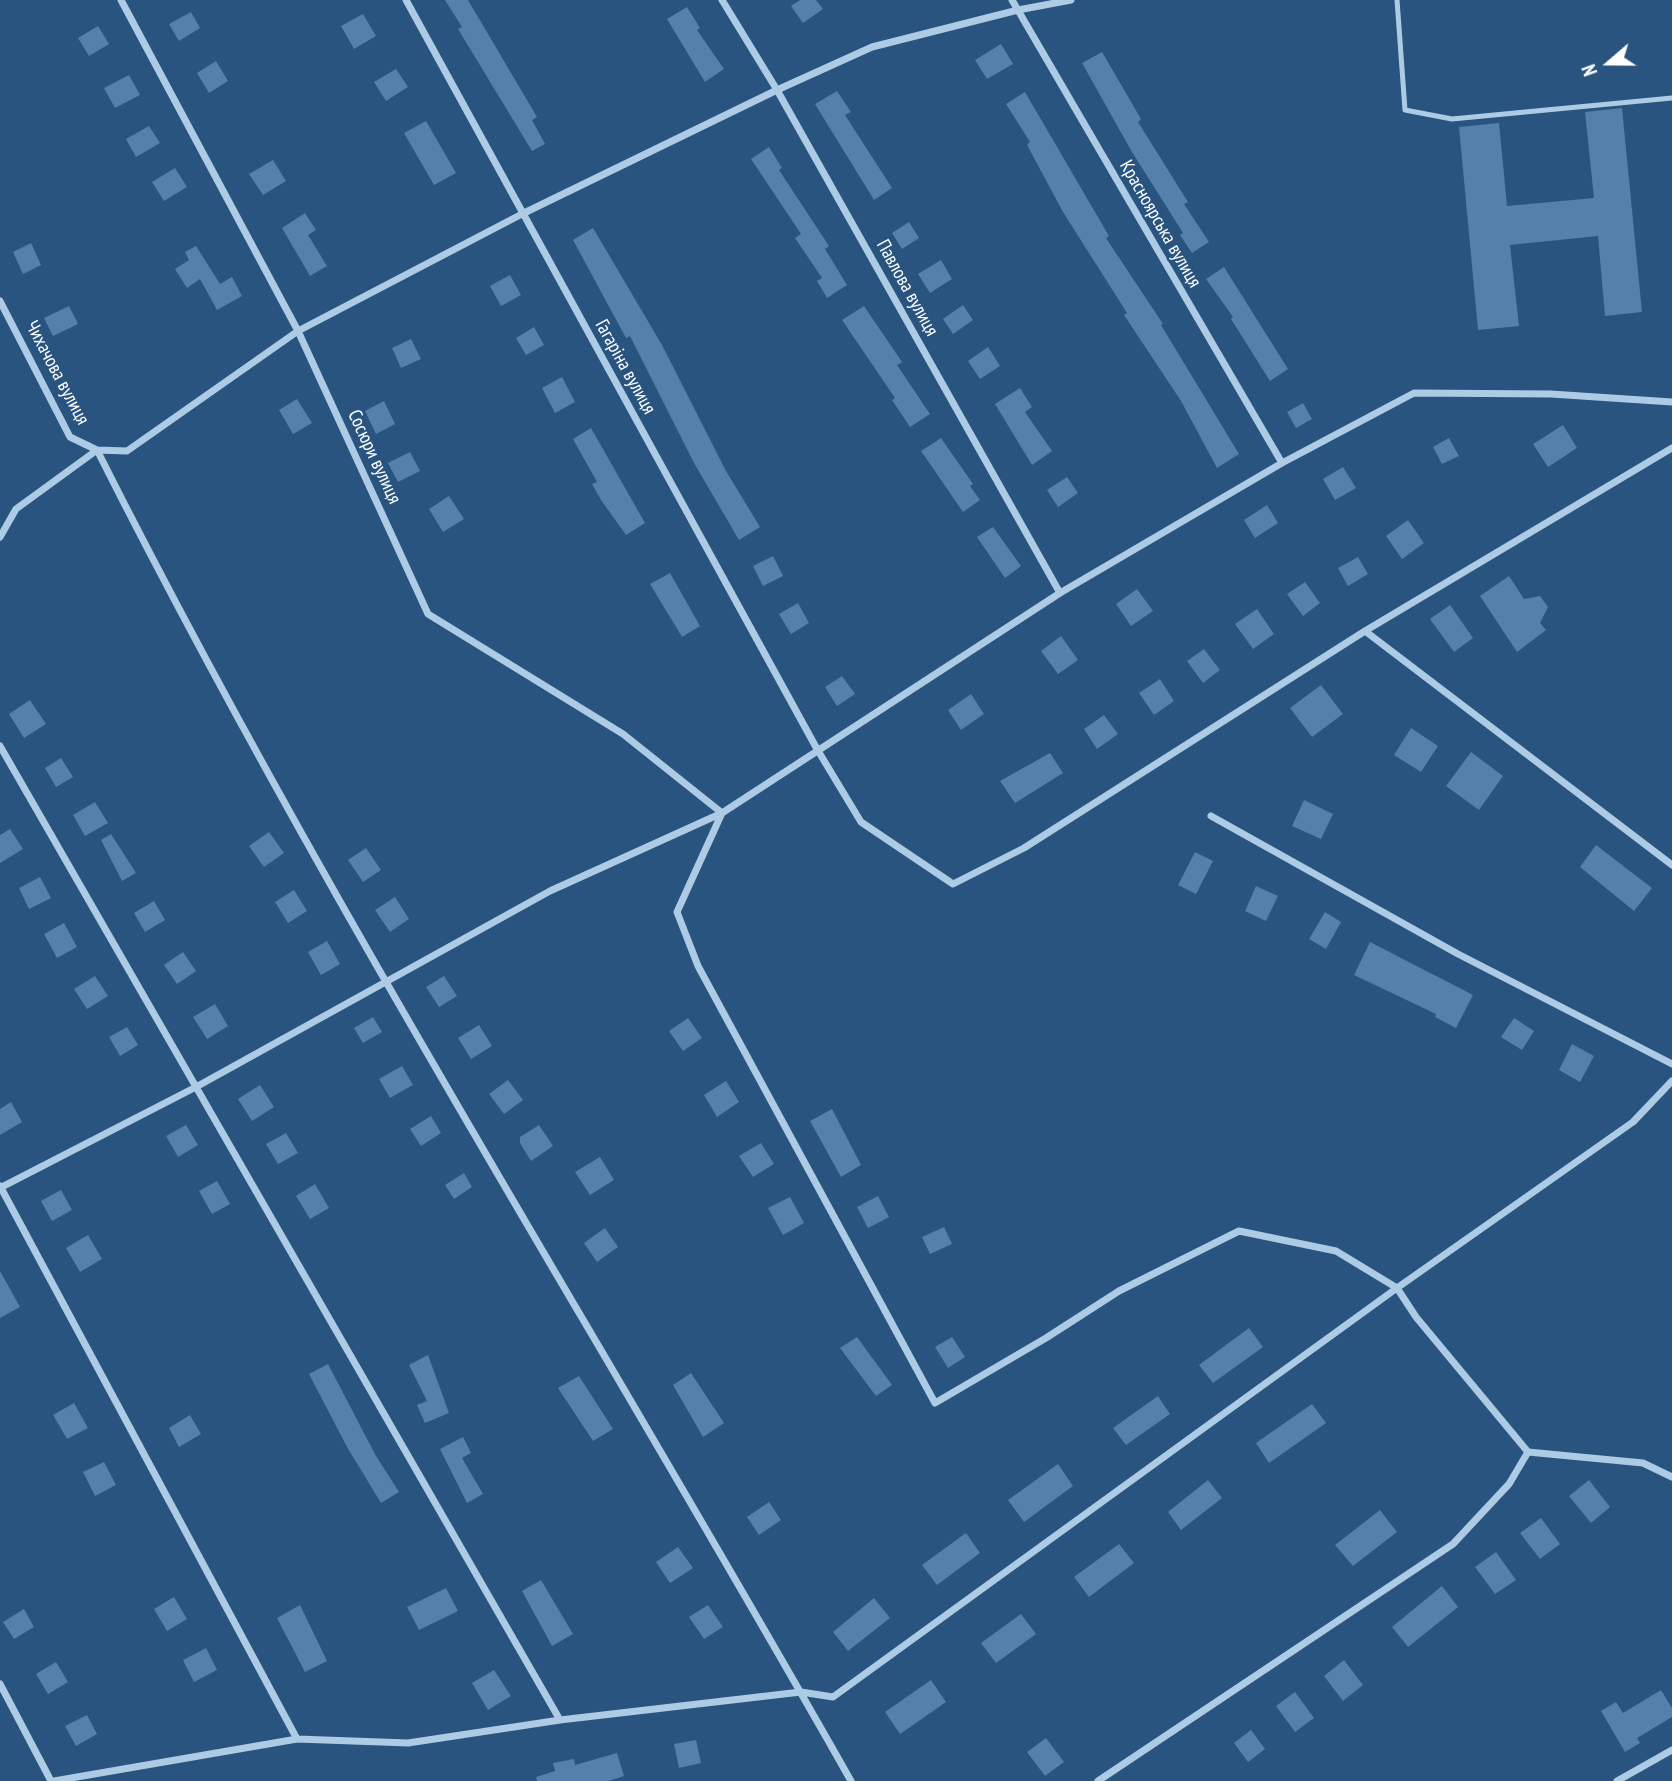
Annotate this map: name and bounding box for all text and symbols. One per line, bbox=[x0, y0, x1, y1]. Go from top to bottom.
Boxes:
north arrow bbox=[1574, 28, 1644, 98]
text: N bbox=[1576, 61, 1602, 79]
street label: Красноярська вулиця bbox=[1114, 156, 1206, 292]
street label: Павлова вулиця bbox=[871, 236, 943, 340]
street label: Гагаріна вулиця bbox=[590, 316, 660, 418]
street label: Чихачова вулиця bbox=[20, 317, 94, 429]
street label: Сосюри вулиця bbox=[342, 406, 406, 508]

